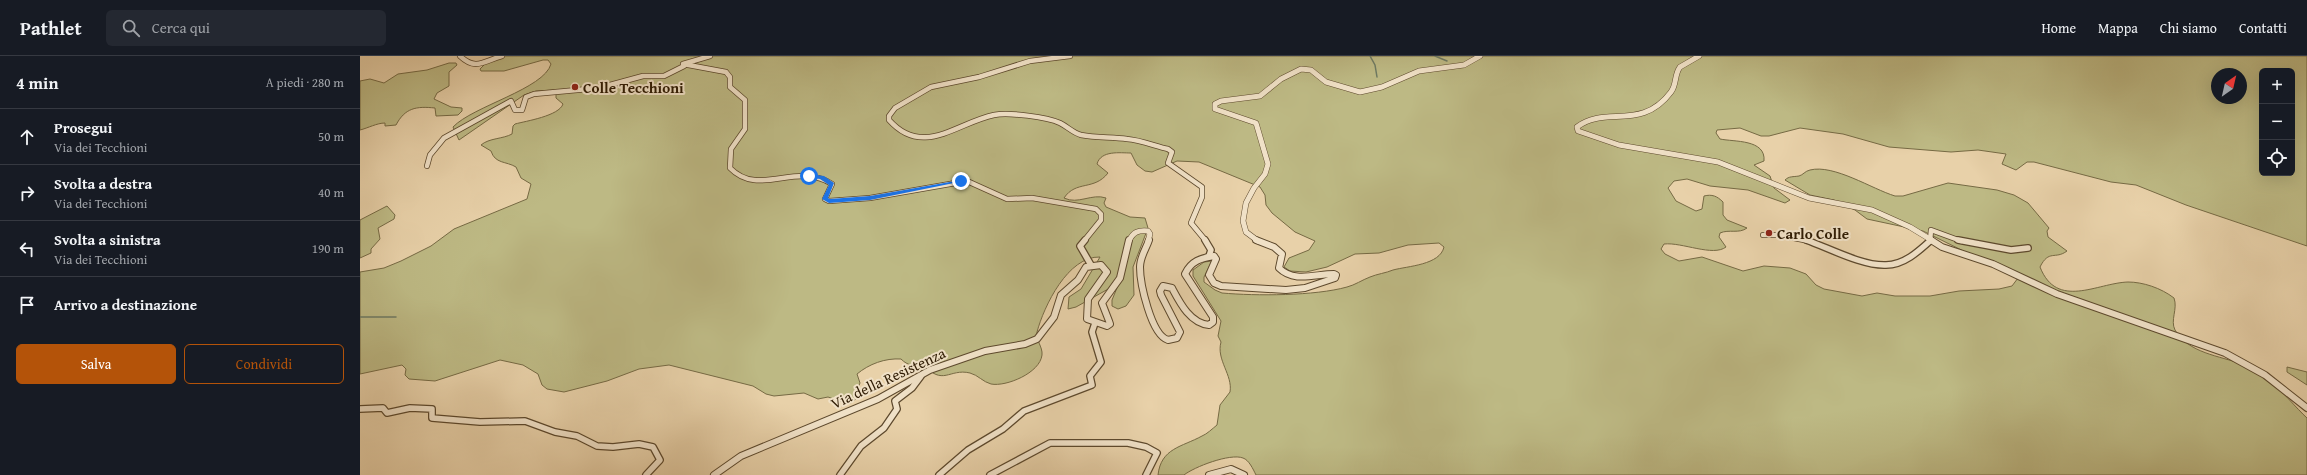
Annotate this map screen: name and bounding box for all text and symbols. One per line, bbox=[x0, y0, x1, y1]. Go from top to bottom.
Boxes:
search box bbox=[106, 10, 386, 46]
text: Pathlet bbox=[20, 14, 82, 42]
icon: search bbox=[120, 17, 142, 39]
text: Cerca qui bbox=[152, 17, 210, 38]
text: Home bbox=[2042, 18, 2076, 38]
text: Mappa bbox=[2098, 18, 2138, 38]
text: Chi siamo bbox=[2160, 18, 2217, 38]
text: Contatti bbox=[2239, 18, 2287, 38]
north arrow bbox=[2211, 68, 2247, 104]
map controls bbox=[2259, 68, 2295, 176]
button: + bbox=[2259, 68, 2295, 104]
text: 4 min bbox=[16, 70, 58, 95]
text: A piedi · 280 m bbox=[266, 73, 344, 92]
place label: Colle Tecchioni bbox=[583, 77, 684, 98]
marker: Colle Tecchioni bbox=[570, 82, 580, 92]
button: − bbox=[2259, 104, 2295, 140]
text: Prosegui bbox=[54, 117, 112, 138]
icon: ahead bbox=[16, 126, 38, 148]
text: 50 m bbox=[318, 127, 344, 146]
text: Via dei Tecchioni bbox=[54, 138, 147, 157]
button: locate bbox=[2259, 140, 2295, 176]
route start bbox=[800, 167, 818, 185]
route end bbox=[952, 172, 970, 190]
text: Svolta a destra bbox=[54, 173, 152, 194]
icon: right bbox=[16, 182, 38, 204]
text: 40 m bbox=[318, 183, 344, 202]
text: Via dei Tecchioni bbox=[54, 194, 147, 213]
place label: Carlo Colle bbox=[1777, 223, 1849, 244]
marker: Carlo Colle bbox=[1764, 228, 1774, 238]
text: Svolta a sinistra bbox=[54, 229, 161, 250]
icon: left bbox=[16, 238, 38, 260]
text: 190 m bbox=[312, 239, 344, 258]
text: Via dei Tecchioni bbox=[54, 250, 147, 269]
icon: arrive bbox=[16, 294, 38, 316]
text: Arrivo a destinazione bbox=[54, 294, 197, 315]
street label: Via della Resistenza bbox=[827, 342, 949, 414]
button: Salva bbox=[16, 344, 176, 384]
button: Condividi bbox=[184, 344, 344, 384]

